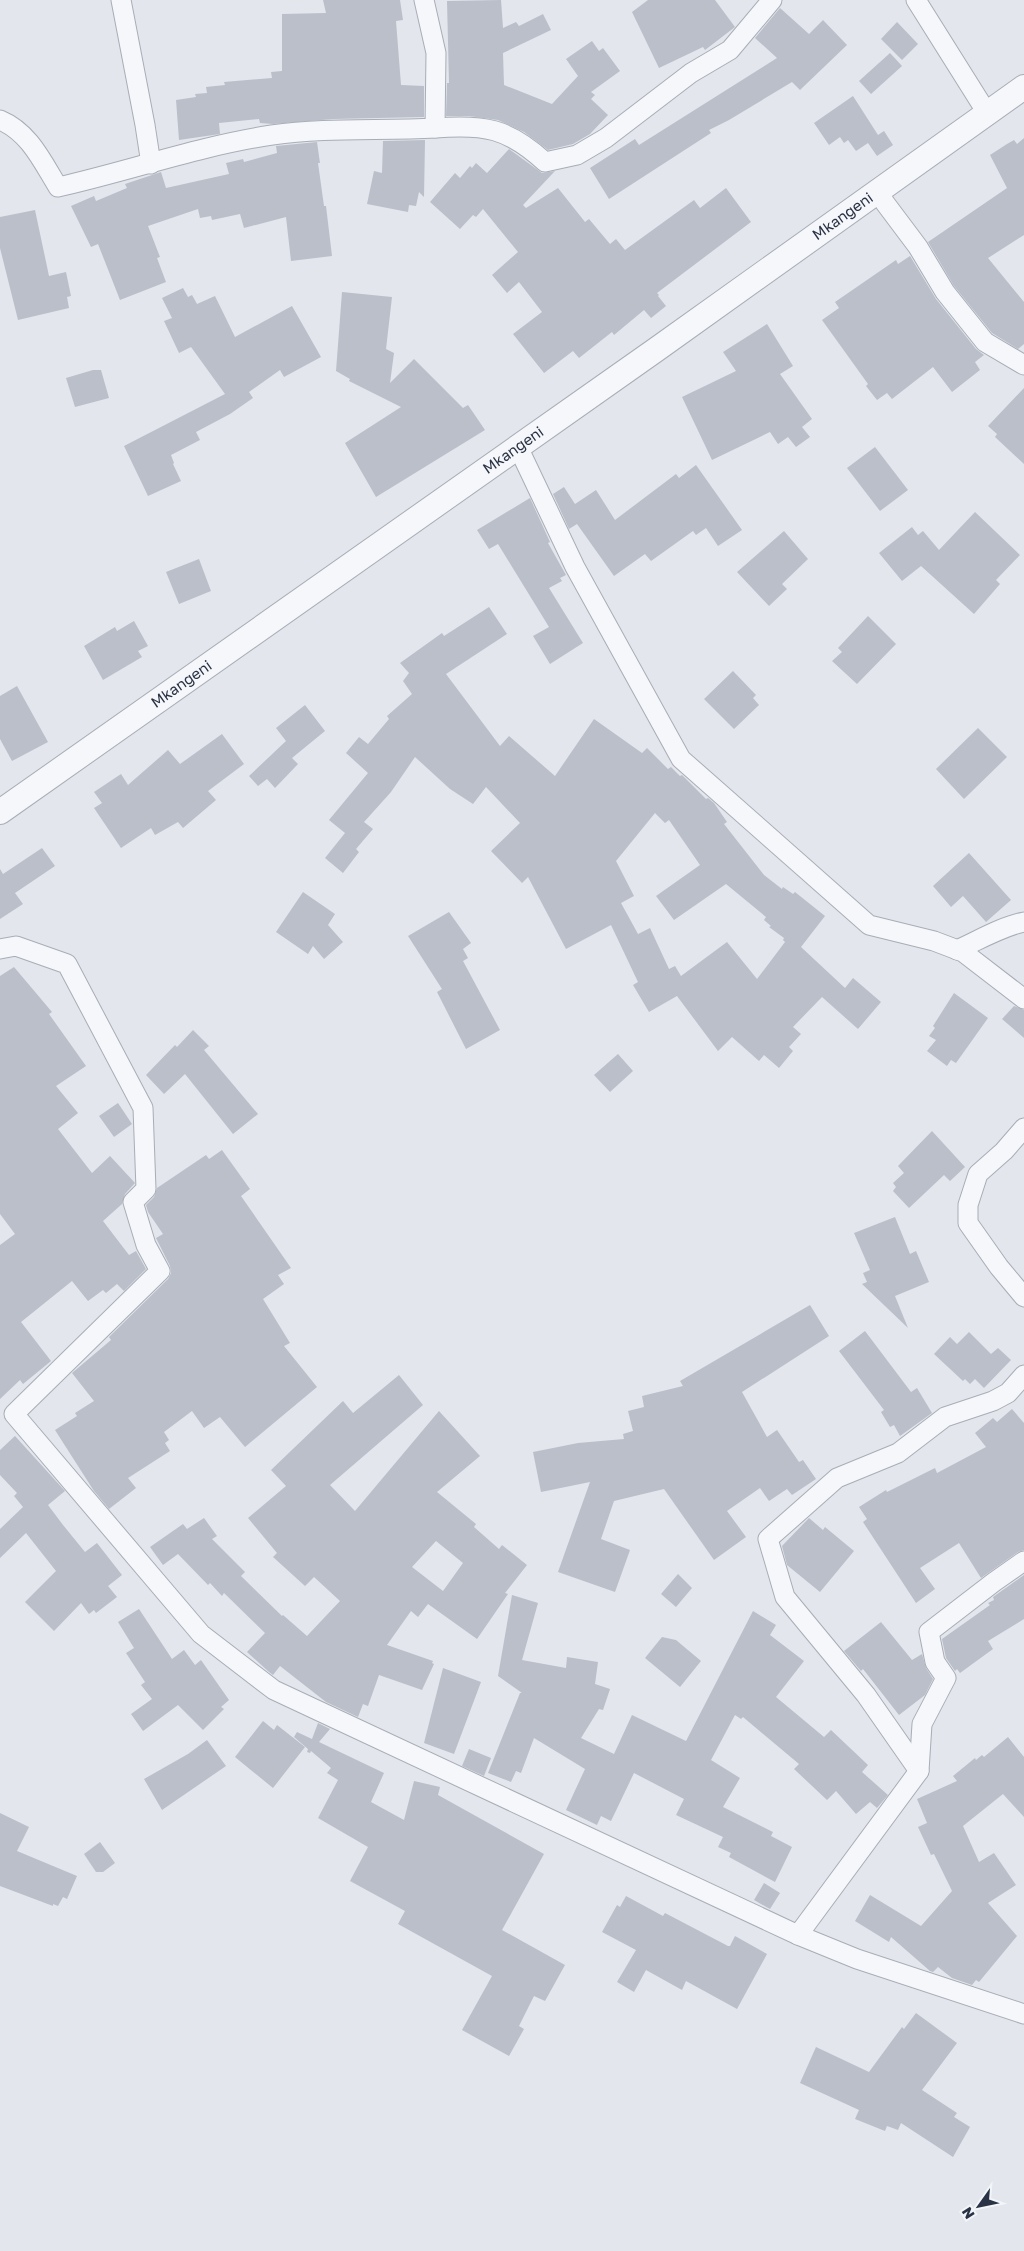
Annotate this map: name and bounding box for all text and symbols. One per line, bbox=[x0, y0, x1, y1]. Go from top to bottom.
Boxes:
street label: Mkangeni bbox=[808, 188, 876, 243]
street label: Mkangeni bbox=[479, 422, 547, 477]
street label: Mkangeni bbox=[147, 656, 215, 711]
north arrow bbox=[954, 2181, 1004, 2231]
text: N bbox=[958, 2204, 978, 2222]

